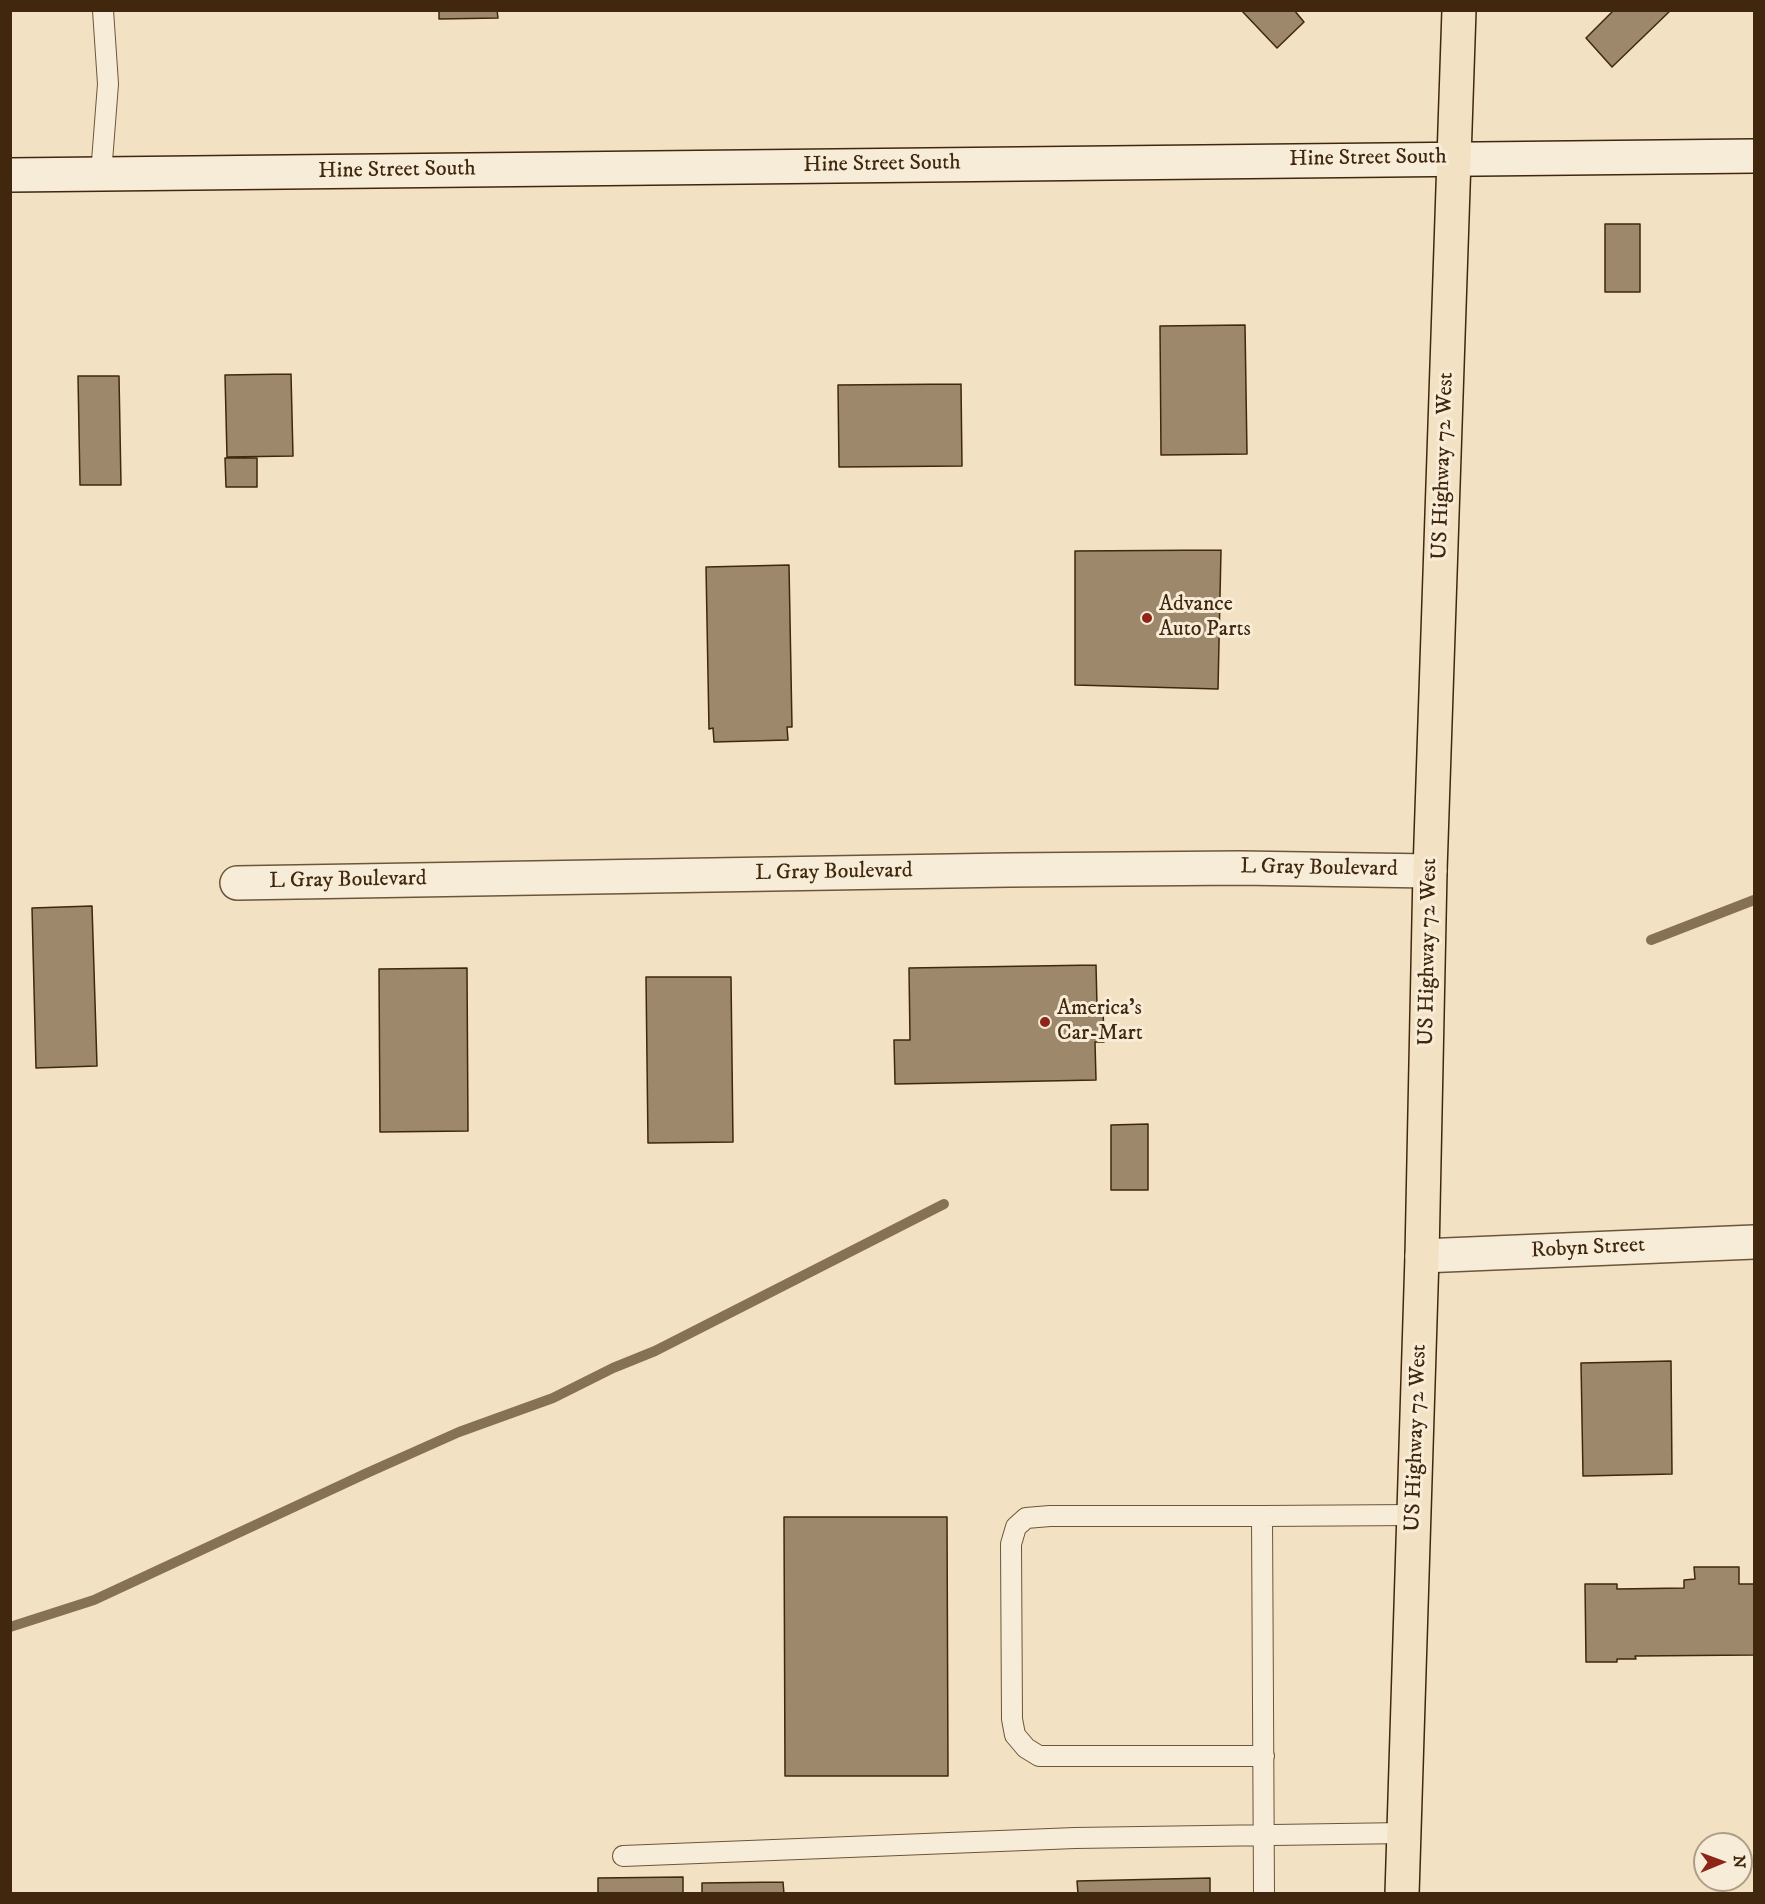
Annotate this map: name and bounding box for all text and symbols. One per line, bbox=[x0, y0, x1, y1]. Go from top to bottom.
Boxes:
street label: Hine Street South bbox=[1289, 144, 1447, 174]
street label: Hine Street South bbox=[803, 150, 961, 180]
street label: Hine Street South bbox=[318, 156, 476, 186]
street label: US Highway 72 West bbox=[1428, 372, 1460, 560]
place label: Advance Auto Parts bbox=[1159, 592, 1251, 644]
marker: Advance Auto Parts bbox=[1140, 611, 1154, 625]
street label: L Gray Boulevard bbox=[1240, 854, 1398, 884]
street label: L Gray Boulevard bbox=[755, 858, 913, 888]
street label: US Highway 72 West bbox=[1414, 858, 1444, 1046]
street label: L Gray Boulevard bbox=[269, 866, 427, 896]
place label: America's Car-Mart bbox=[1057, 996, 1143, 1048]
marker: America's Car-Mart bbox=[1038, 1015, 1052, 1029]
street label: Robyn Street bbox=[1530, 1233, 1646, 1265]
street label: US Highway 72 West bbox=[1401, 1344, 1433, 1532]
north arrow bbox=[1693, 1832, 1753, 1892]
text: N bbox=[1729, 1855, 1749, 1868]

